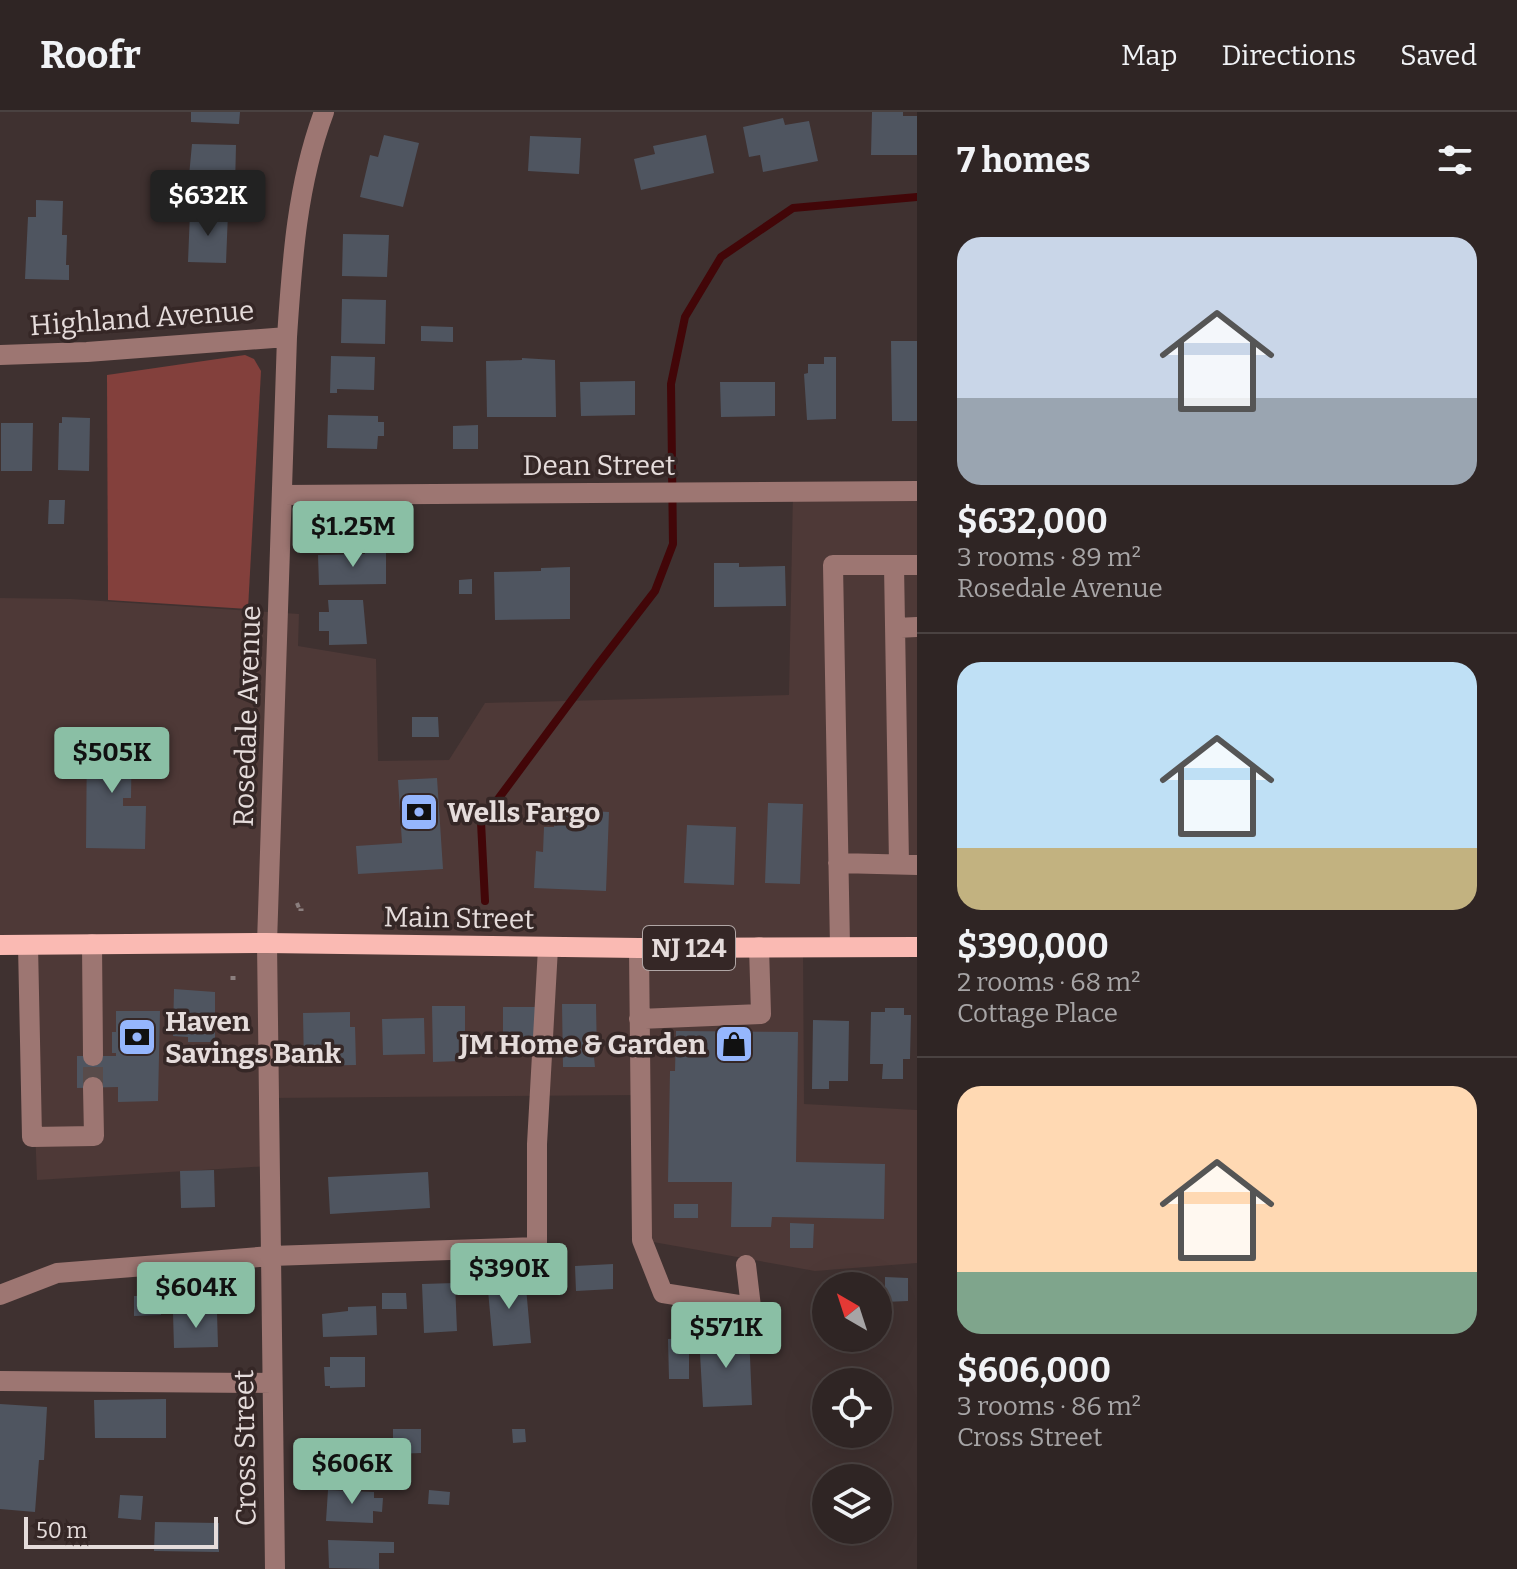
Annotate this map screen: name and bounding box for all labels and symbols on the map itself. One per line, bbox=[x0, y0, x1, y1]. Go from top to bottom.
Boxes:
pin: $632K bbox=[152, 170, 264, 238]
street label: Highland Avenue bbox=[29, 294, 255, 342]
street label: Dean Street bbox=[523, 449, 675, 482]
pin: $1.25M bbox=[288, 501, 418, 569]
street label: Rosedale Avenue bbox=[227, 605, 267, 827]
pin: $505K bbox=[56, 727, 168, 795]
bank icon: Wells Fargo bbox=[398, 791, 440, 833]
place label: Wells Fargo bbox=[447, 796, 600, 829]
street label: Main Street bbox=[383, 900, 535, 936]
road number: NJ 124 bbox=[643, 926, 735, 970]
place label: Haven Savings Bank bbox=[165, 1005, 342, 1070]
bank icon: Haven Savings Bank bbox=[116, 1016, 158, 1058]
shop icon: JM Home & Garden bbox=[713, 1023, 755, 1065]
place label: JM Home & Garden bbox=[458, 1028, 706, 1061]
pin: $390K bbox=[453, 1243, 565, 1311]
pin: $604K bbox=[140, 1262, 252, 1330]
north arrow bbox=[812, 1272, 892, 1352]
pin: $571K bbox=[670, 1302, 782, 1370]
street label: Cross Street bbox=[227, 1369, 263, 1527]
pin: $606K bbox=[296, 1438, 408, 1506]
scale bar bbox=[24, 1513, 218, 1549]

